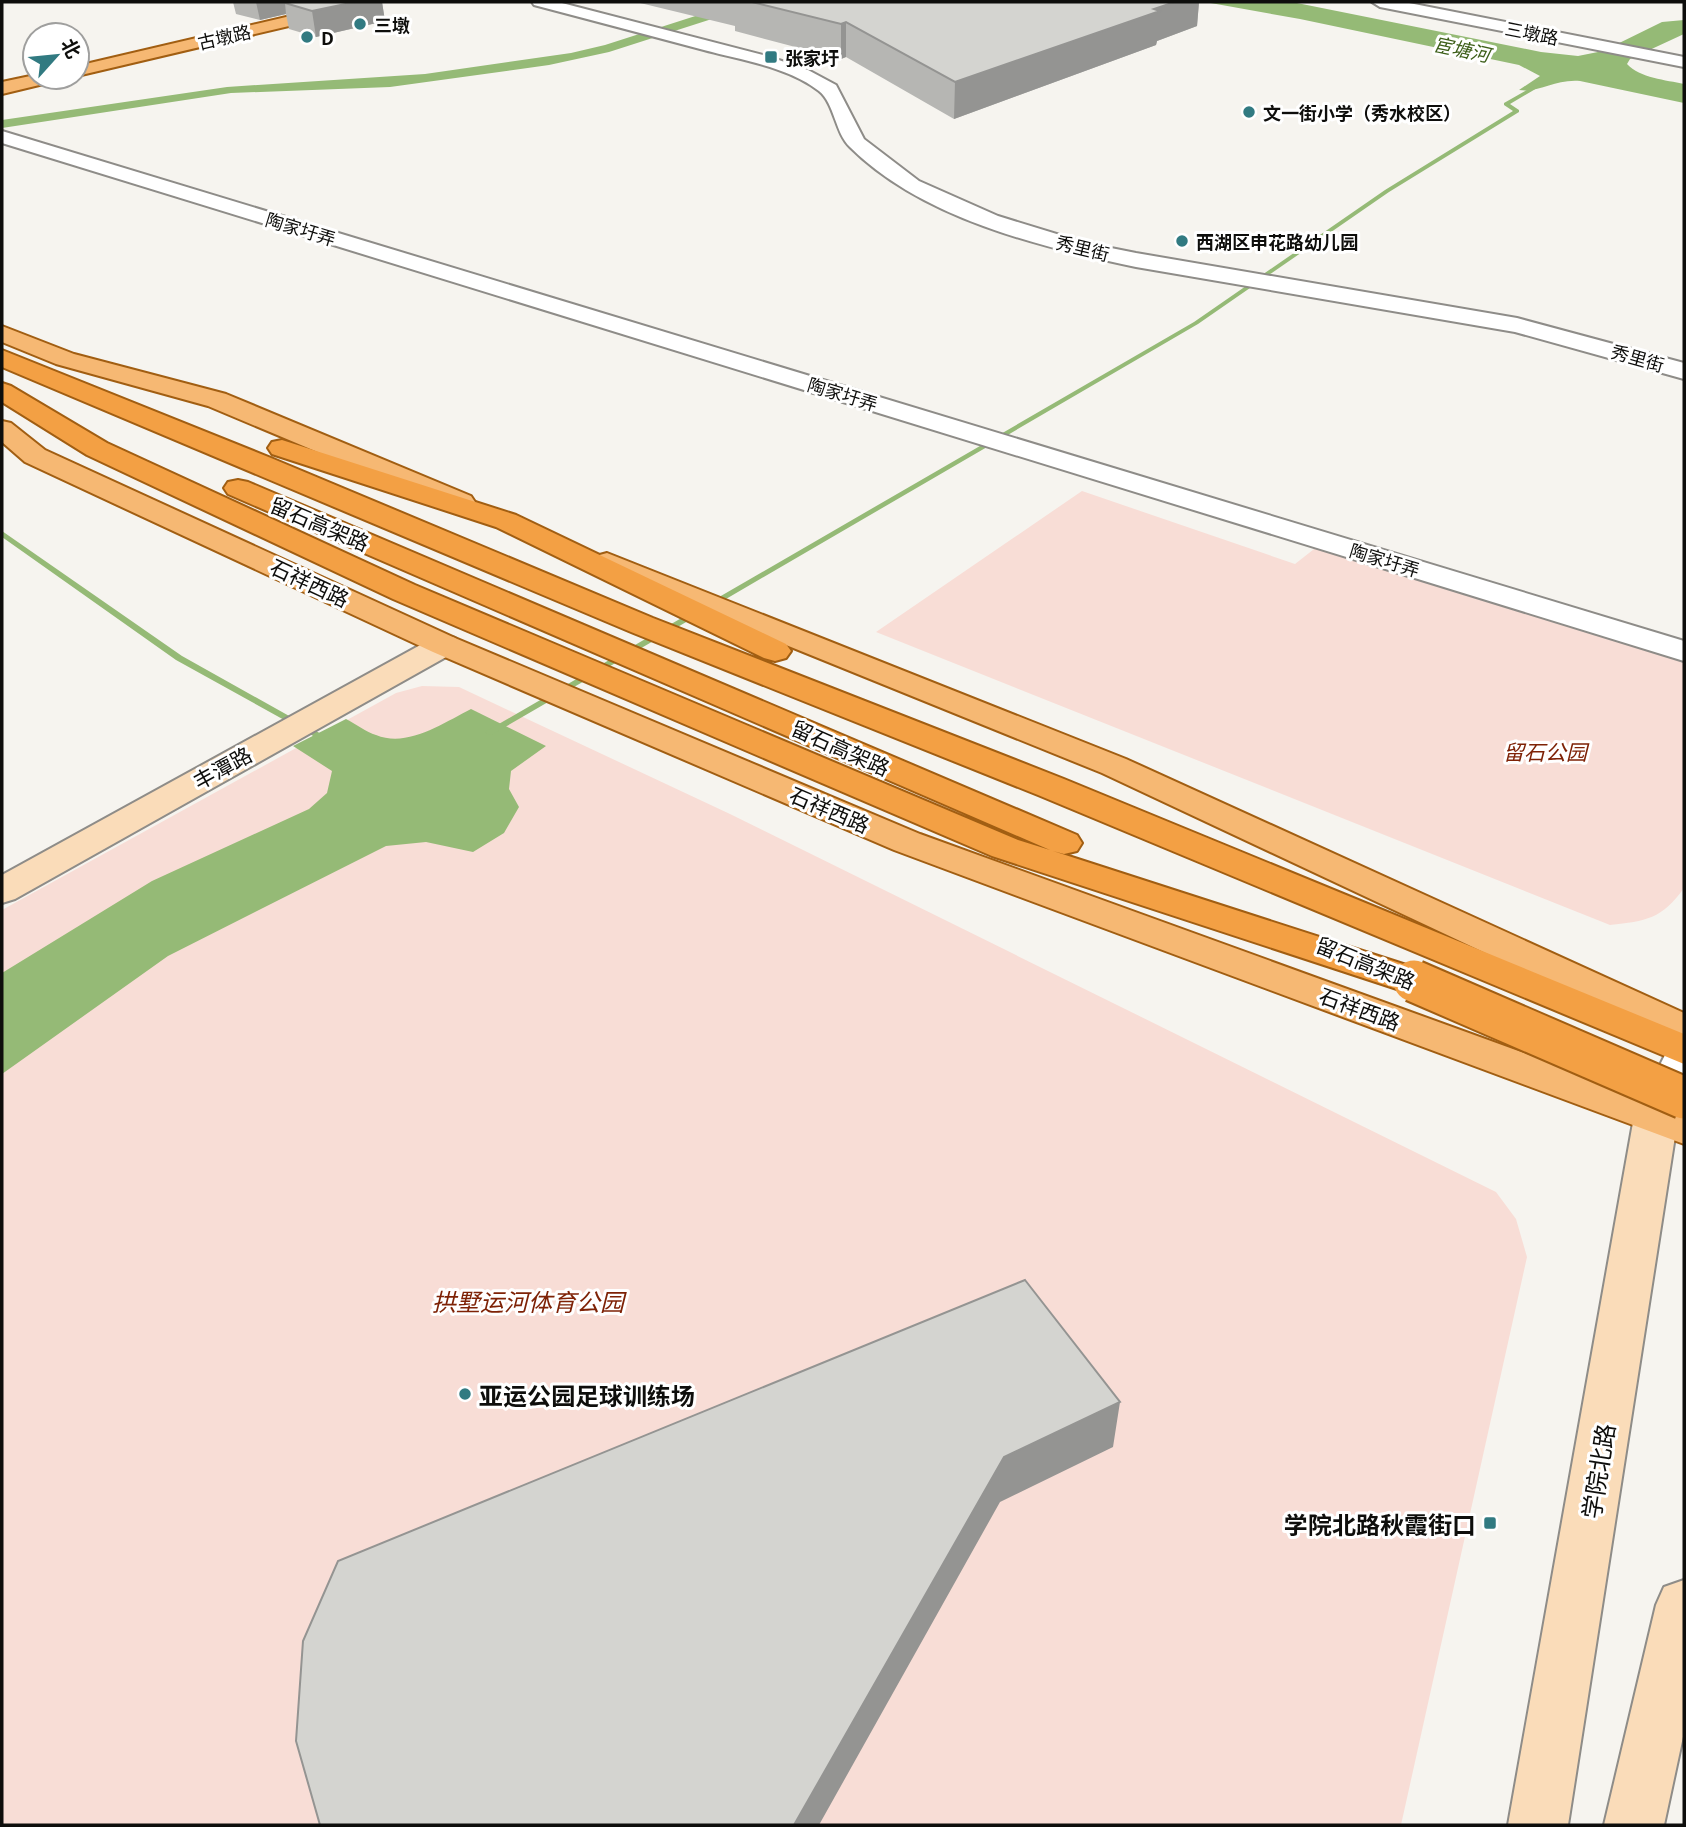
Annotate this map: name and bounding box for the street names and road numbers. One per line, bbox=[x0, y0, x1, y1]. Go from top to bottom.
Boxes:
street label: 三墩路 bbox=[1503, 14, 1561, 50]
street label: 古墩路 bbox=[195, 17, 253, 55]
street label: 陶家圩弄 bbox=[263, 205, 339, 251]
street label: 秀里街 bbox=[1054, 228, 1112, 266]
street label: 秀里街 bbox=[1608, 337, 1668, 377]
street label: 陶家圩弄 bbox=[805, 370, 881, 416]
street label: 留石高架路 bbox=[266, 489, 374, 557]
street label: 陶家圩弄 bbox=[1347, 536, 1423, 582]
street label: 石祥西路 bbox=[266, 551, 354, 613]
street label: 留石高架路 bbox=[787, 712, 895, 782]
street label: 丰潭路 bbox=[187, 739, 257, 795]
street label: 石祥西路 bbox=[785, 779, 875, 839]
street label: 留石高架路 bbox=[1312, 928, 1420, 996]
street label: 石祥西路 bbox=[1315, 980, 1405, 1036]
street label: 学院北路 bbox=[1572, 1421, 1622, 1521]

